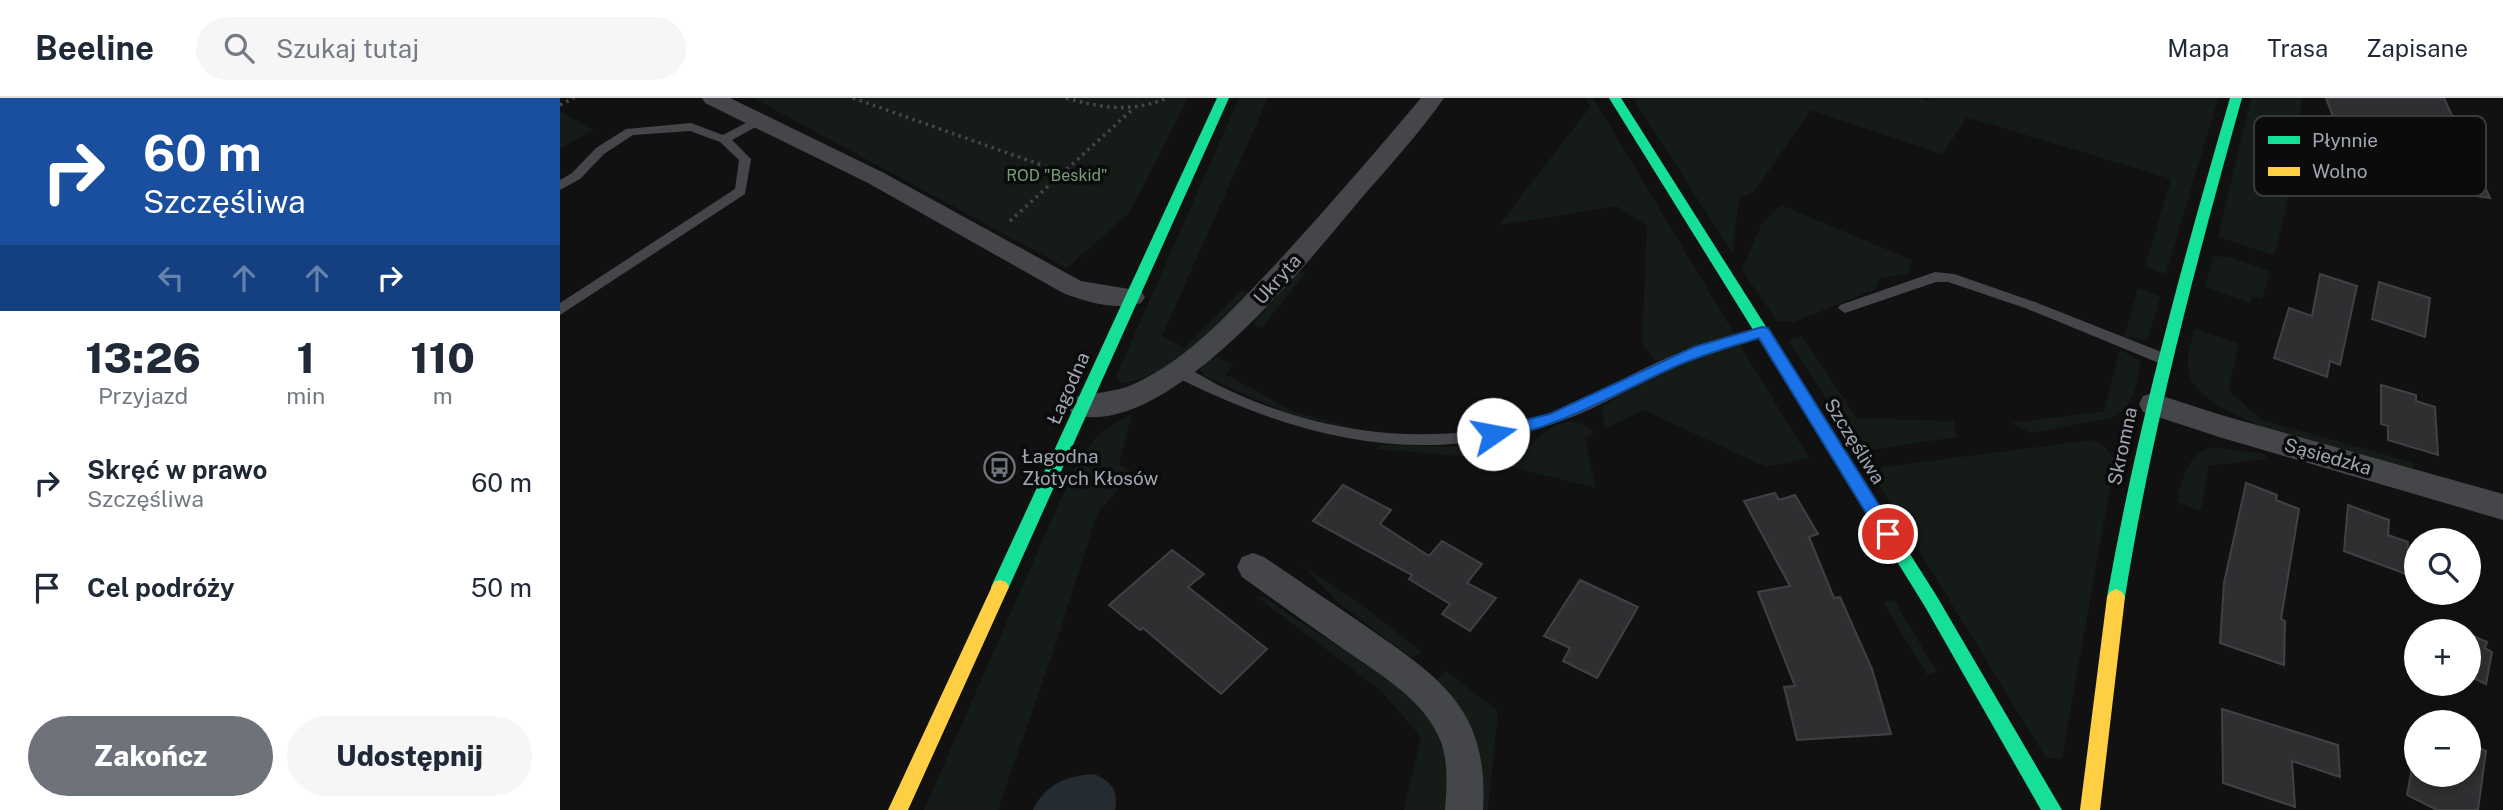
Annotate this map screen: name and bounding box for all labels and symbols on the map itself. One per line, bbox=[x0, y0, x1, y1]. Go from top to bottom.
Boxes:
legend bbox=[2254, 116, 2486, 196]
text: Płynnie bbox=[2312, 129, 2378, 151]
text: Wolno bbox=[2312, 160, 2367, 182]
park label: ROD "Beskid" bbox=[1006, 166, 1108, 185]
street label: Ukryta bbox=[1249, 249, 1305, 309]
street label: Łagodna bbox=[1042, 349, 1094, 427]
street label: Szczęśliwa bbox=[1820, 394, 1890, 488]
position arrow bbox=[1456, 397, 1530, 471]
street label: Skromna bbox=[2103, 405, 2141, 487]
street label: Sąsiedzka bbox=[2282, 433, 2374, 479]
place label: Łagodna Złotych Kłosów bbox=[1022, 445, 1159, 489]
bus stop icon: Łagodna Złotych Kłosów bbox=[982, 450, 1016, 484]
pin bbox=[1858, 504, 1918, 564]

